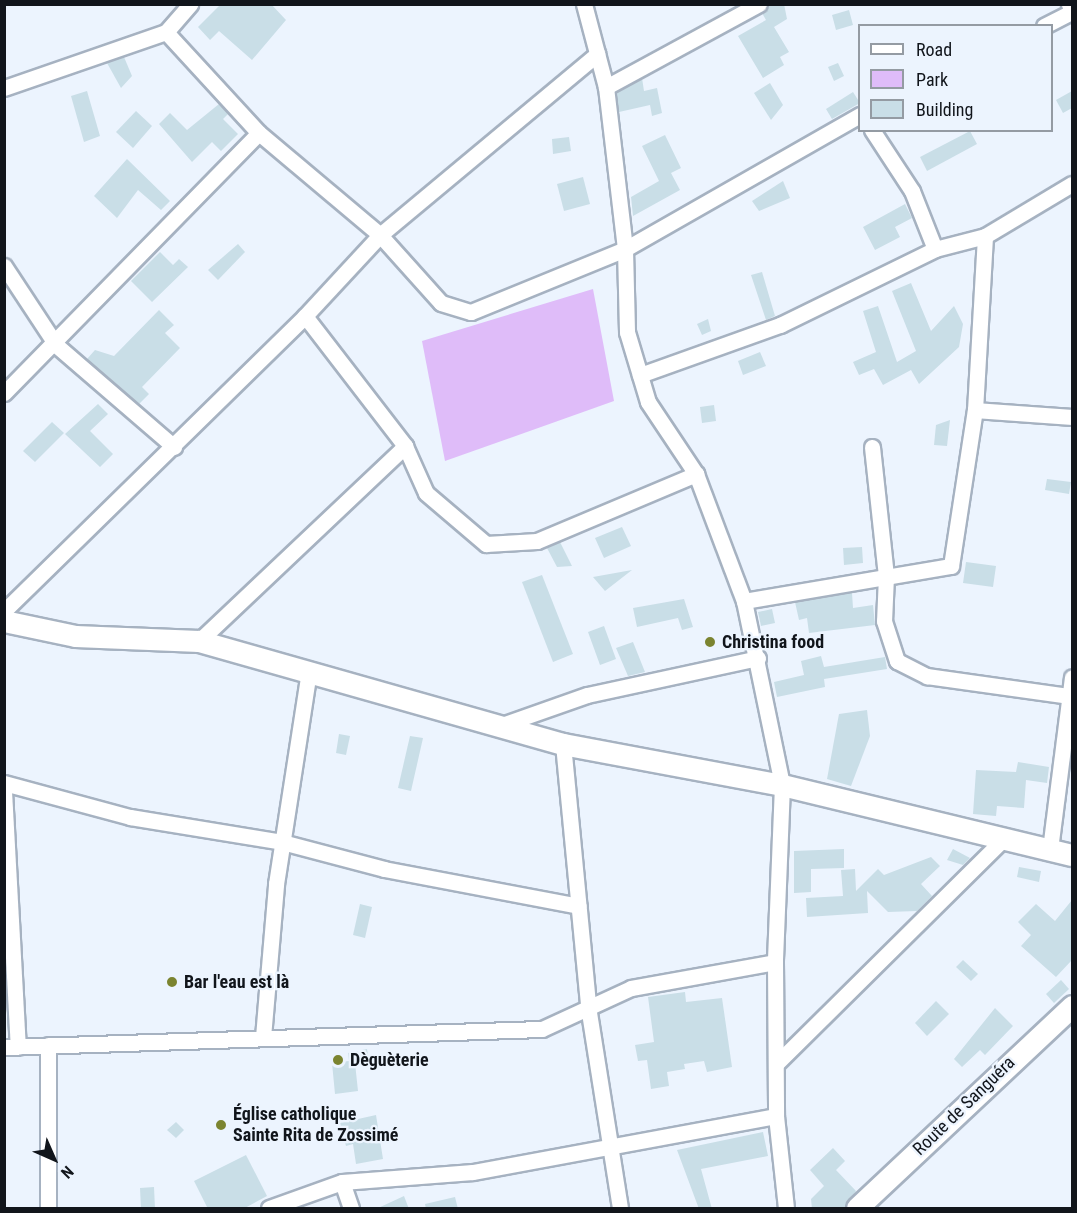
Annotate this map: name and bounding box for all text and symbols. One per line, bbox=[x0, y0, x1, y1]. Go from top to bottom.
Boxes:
legend bbox=[858, 24, 1053, 132]
text: Road bbox=[916, 39, 952, 60]
text: Park bbox=[916, 69, 948, 90]
text: Building bbox=[916, 99, 973, 120]
place label: Christina food bbox=[722, 631, 824, 653]
marker: Christina food bbox=[703, 635, 717, 649]
place label: Bar l'eau est là bbox=[184, 971, 289, 993]
marker: Bar l'eau est là bbox=[165, 975, 179, 989]
place label: Dèguèterie bbox=[350, 1049, 429, 1071]
street label: Route de Sanguéra bbox=[909, 1052, 1019, 1160]
marker: Dèguèterie bbox=[331, 1053, 345, 1067]
place label: Église catholique Sainte Rita de Zossimé bbox=[233, 1104, 398, 1146]
marker: Église catholique Sainte Rita de Zossimé bbox=[214, 1118, 228, 1132]
north arrow bbox=[24, 1129, 84, 1189]
text: N bbox=[57, 1162, 77, 1182]

